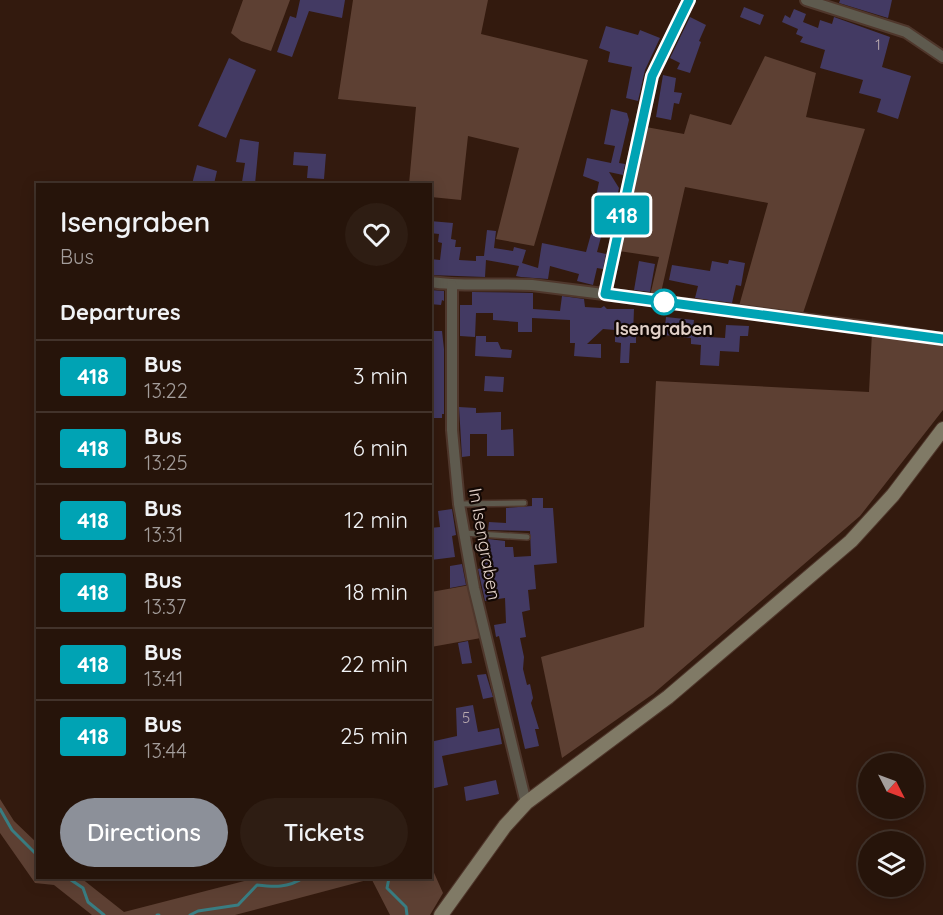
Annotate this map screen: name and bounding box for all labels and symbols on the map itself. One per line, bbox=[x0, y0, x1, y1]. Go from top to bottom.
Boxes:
house number: 1 bbox=[875, 35, 881, 54]
line badge: 418 bbox=[588, 196, 656, 234]
marker: Isengraben bbox=[651, 289, 677, 315]
place label: Isengraben bbox=[615, 317, 713, 340]
street label: In Isengraben bbox=[464, 486, 506, 602]
house number: 5 bbox=[462, 708, 470, 727]
north arrow bbox=[858, 753, 924, 819]

